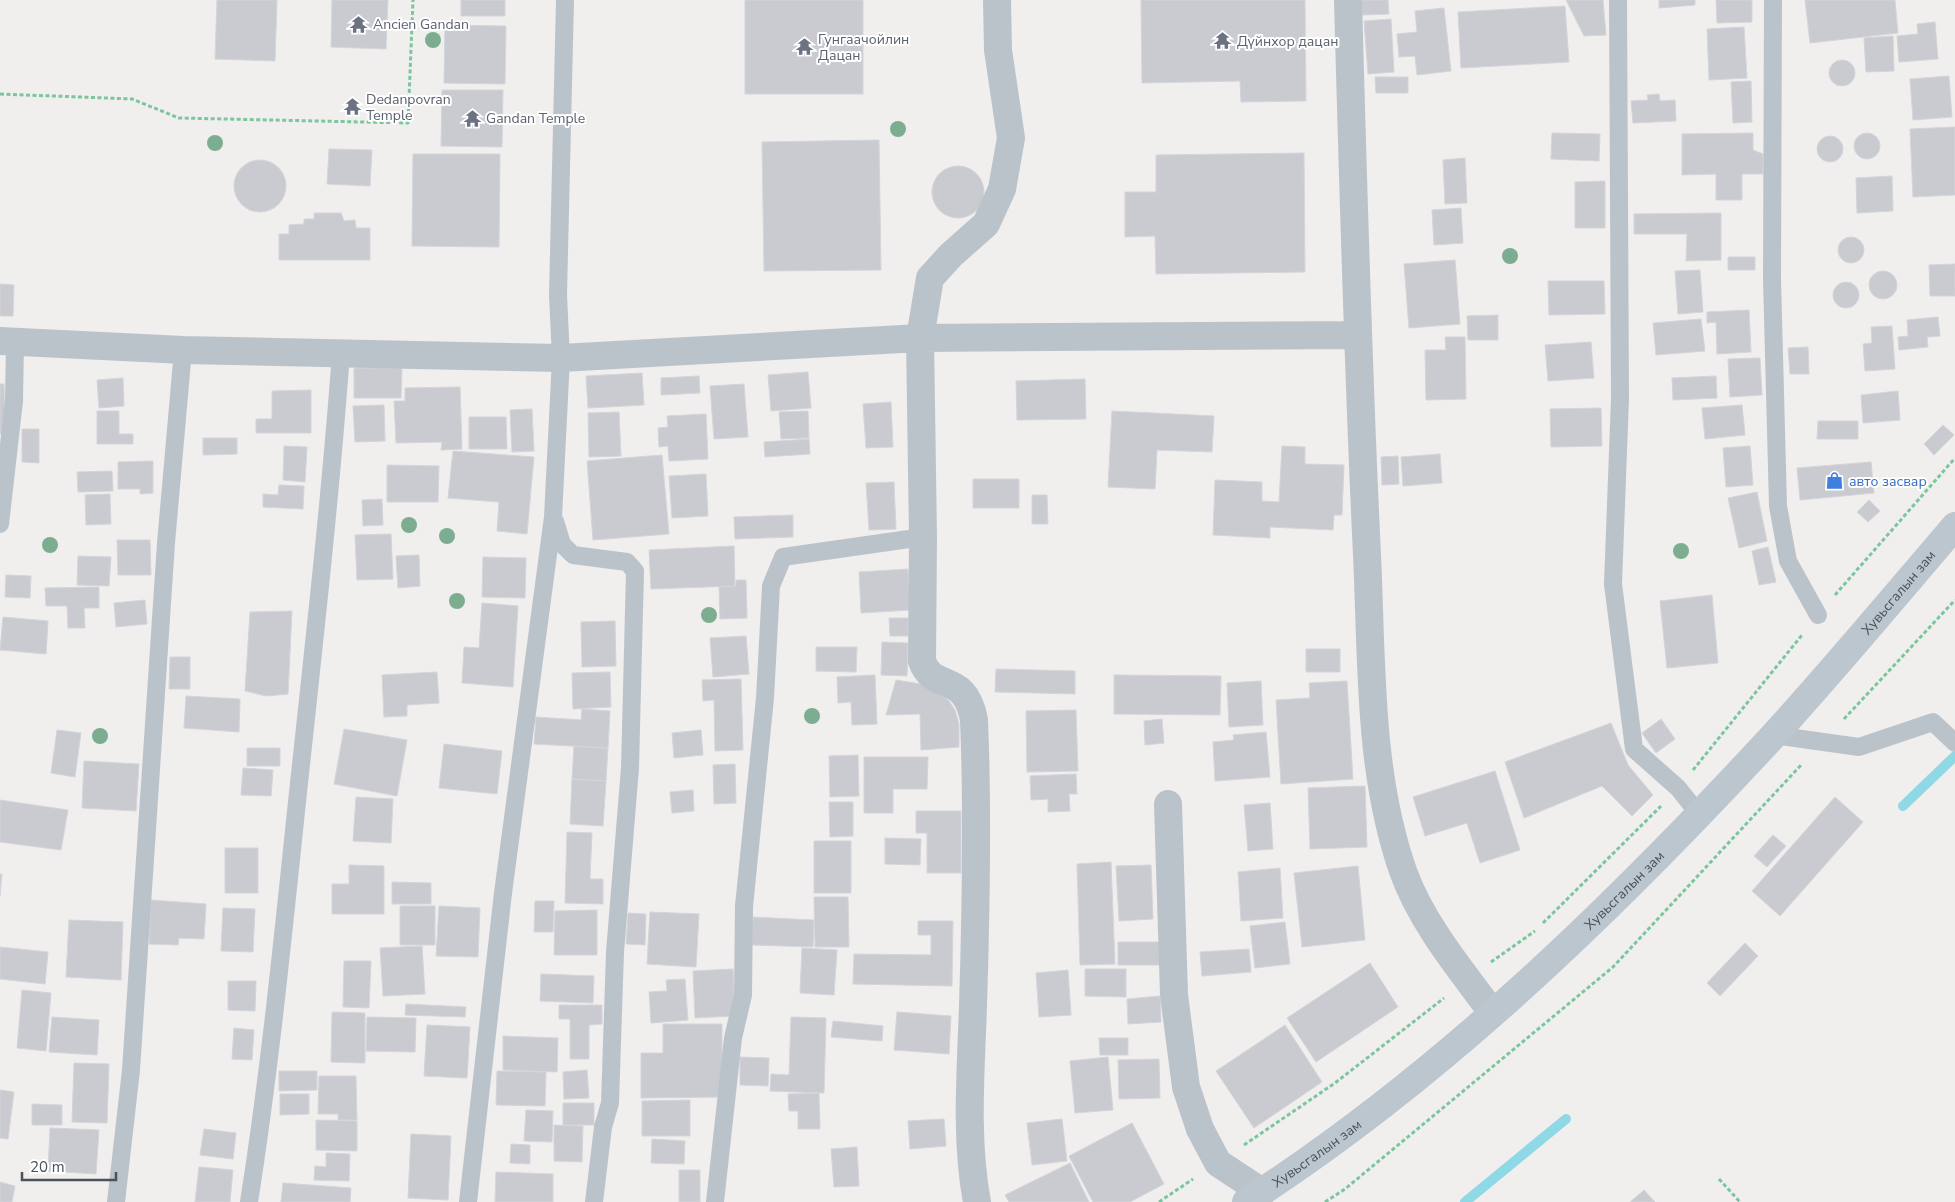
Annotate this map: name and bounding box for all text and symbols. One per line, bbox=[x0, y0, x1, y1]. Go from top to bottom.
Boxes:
temple icon: Ancien Gandan bbox=[349, 14, 369, 34]
place label: Ancien Gandan bbox=[373, 15, 469, 34]
place label: Гунгаачойлин Дацан bbox=[818, 30, 909, 65]
temple icon: Дүйнхор дацан bbox=[1213, 31, 1233, 51]
place label: Дүйнхор дацан bbox=[1237, 32, 1338, 51]
temple icon: Гунгаачойлин Дацан bbox=[794, 37, 814, 57]
place label: Dedanpovran Temple bbox=[366, 90, 451, 125]
temple icon: Dedanpovran Temple bbox=[342, 97, 362, 117]
temple icon: Gandan Temple bbox=[462, 108, 482, 128]
place label: Gandan Temple bbox=[486, 109, 585, 128]
shop icon: авто засвар bbox=[1825, 471, 1845, 491]
place label: авто засвар bbox=[1849, 472, 1927, 491]
street label: Хувьсгалын зам bbox=[1857, 546, 1940, 639]
street label: Хувьсгалын зам bbox=[1580, 846, 1668, 934]
street label: Хувьсгалын зам bbox=[1268, 1115, 1365, 1192]
scale bar bbox=[22, 1150, 116, 1182]
text: 20 m bbox=[30, 1157, 65, 1177]

